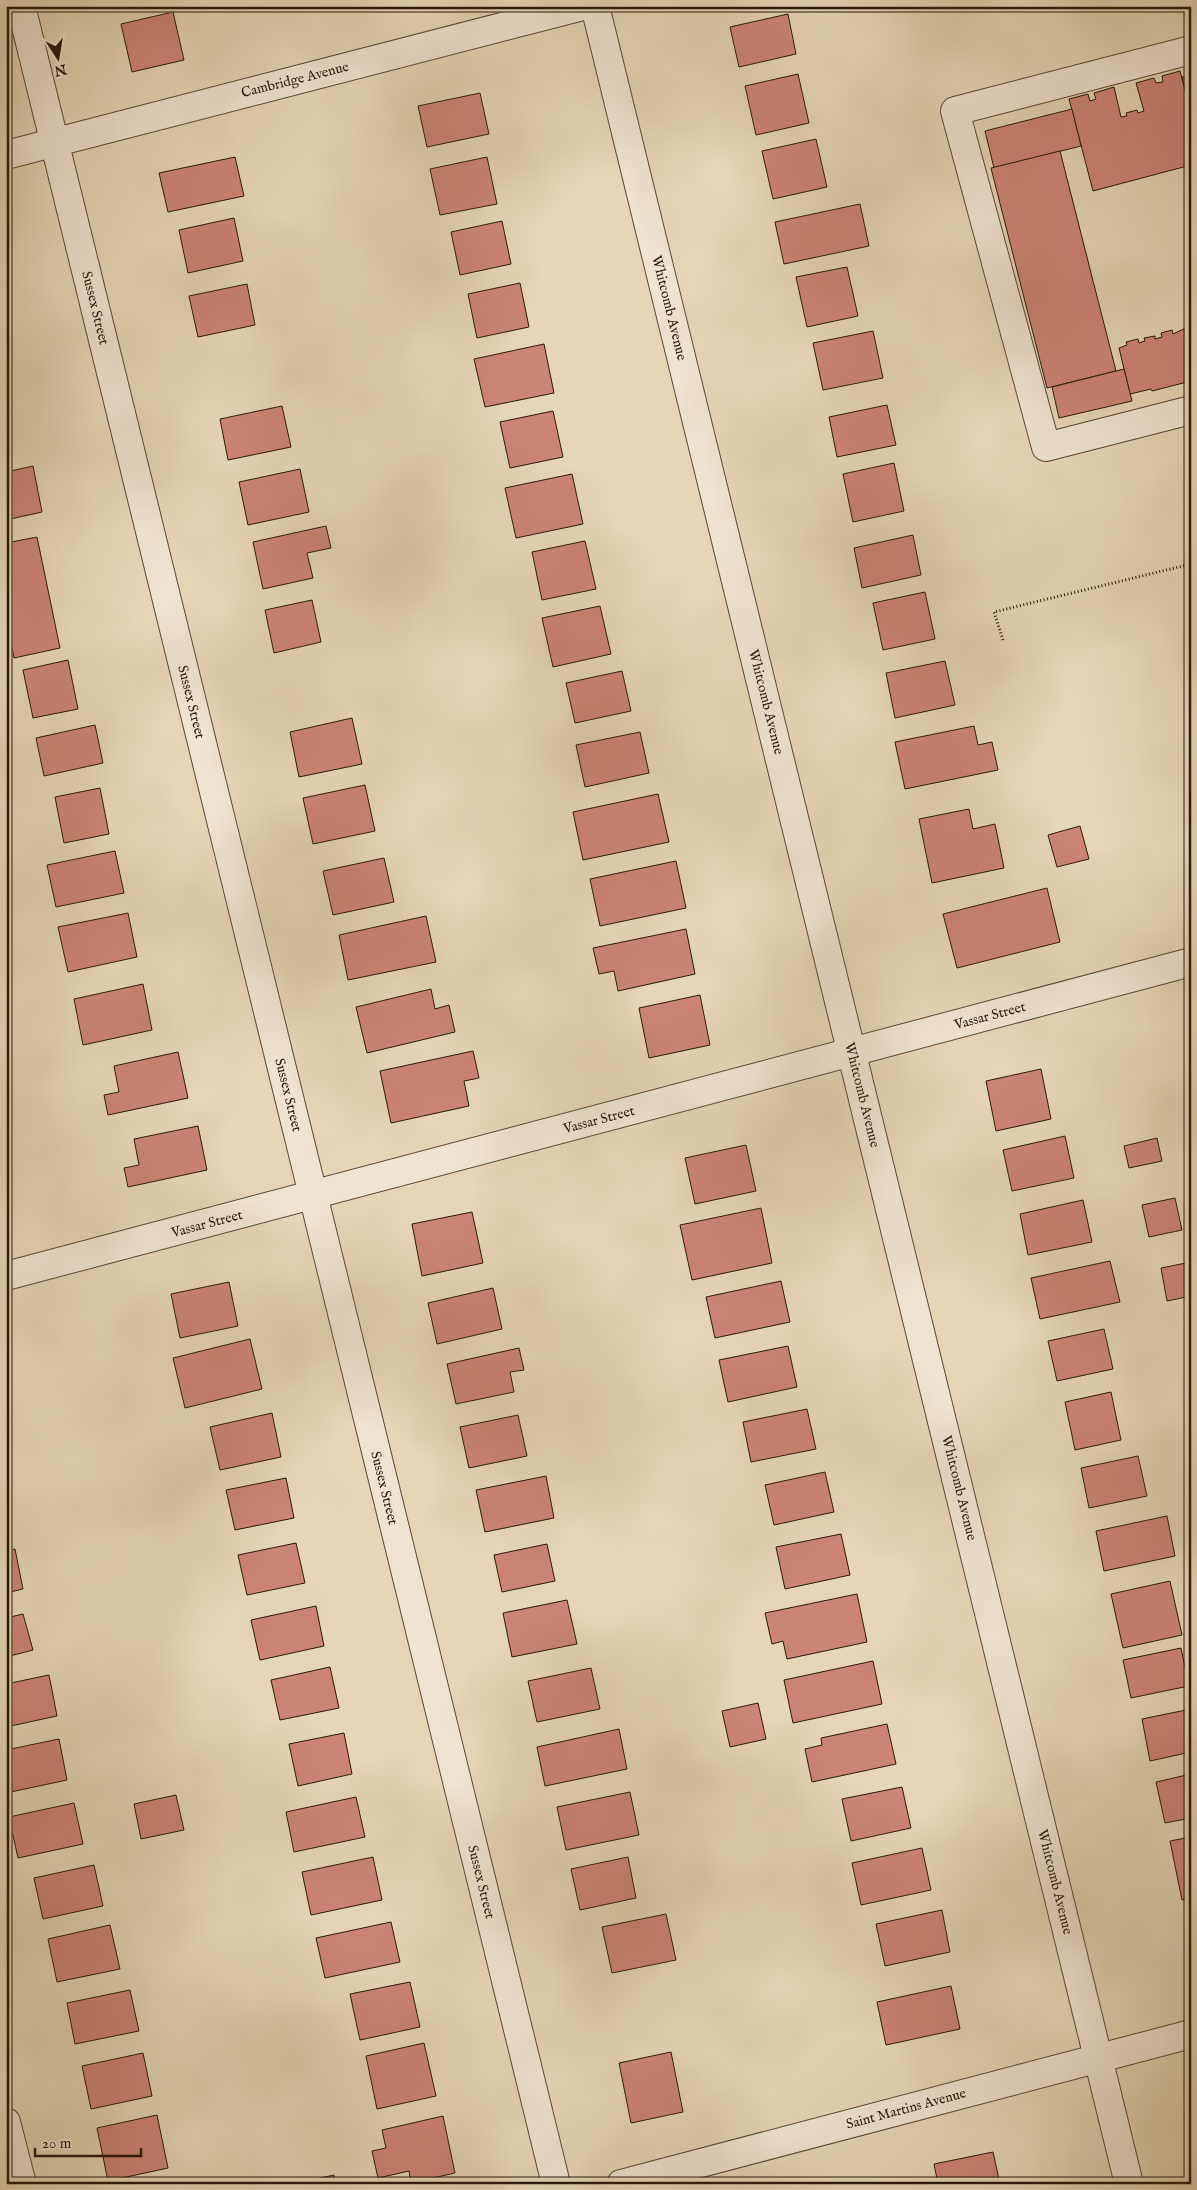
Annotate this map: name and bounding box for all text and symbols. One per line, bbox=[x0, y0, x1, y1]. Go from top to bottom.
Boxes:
north arrow bbox=[32, 32, 82, 82]
street label: Cambridge Avenue bbox=[239, 58, 351, 102]
text: N bbox=[53, 59, 69, 80]
street label: Whitcomb Avenue bbox=[647, 254, 691, 363]
street label: Sussex Street bbox=[77, 269, 113, 347]
street label: Whitcomb Avenue bbox=[744, 648, 788, 757]
street label: Sussex Street bbox=[173, 663, 209, 741]
street label: Vassar Street bbox=[951, 998, 1028, 1034]
street label: Whitcomb Avenue bbox=[840, 1041, 884, 1150]
street label: Sussex Street bbox=[270, 1056, 306, 1134]
street label: Vassar Street bbox=[560, 1102, 637, 1138]
street label: Vassar Street bbox=[168, 1206, 245, 1242]
street label: Whitcomb Avenue bbox=[937, 1434, 981, 1543]
street label: Sussex Street bbox=[366, 1449, 402, 1527]
street label: Whitcomb Avenue bbox=[1033, 1828, 1077, 1937]
street label: Sussex Street bbox=[463, 1843, 499, 1921]
street label: Saint Martins Avenue bbox=[844, 2084, 968, 2134]
scale bar bbox=[35, 2125, 141, 2157]
text: 20 m bbox=[42, 2134, 72, 2153]

